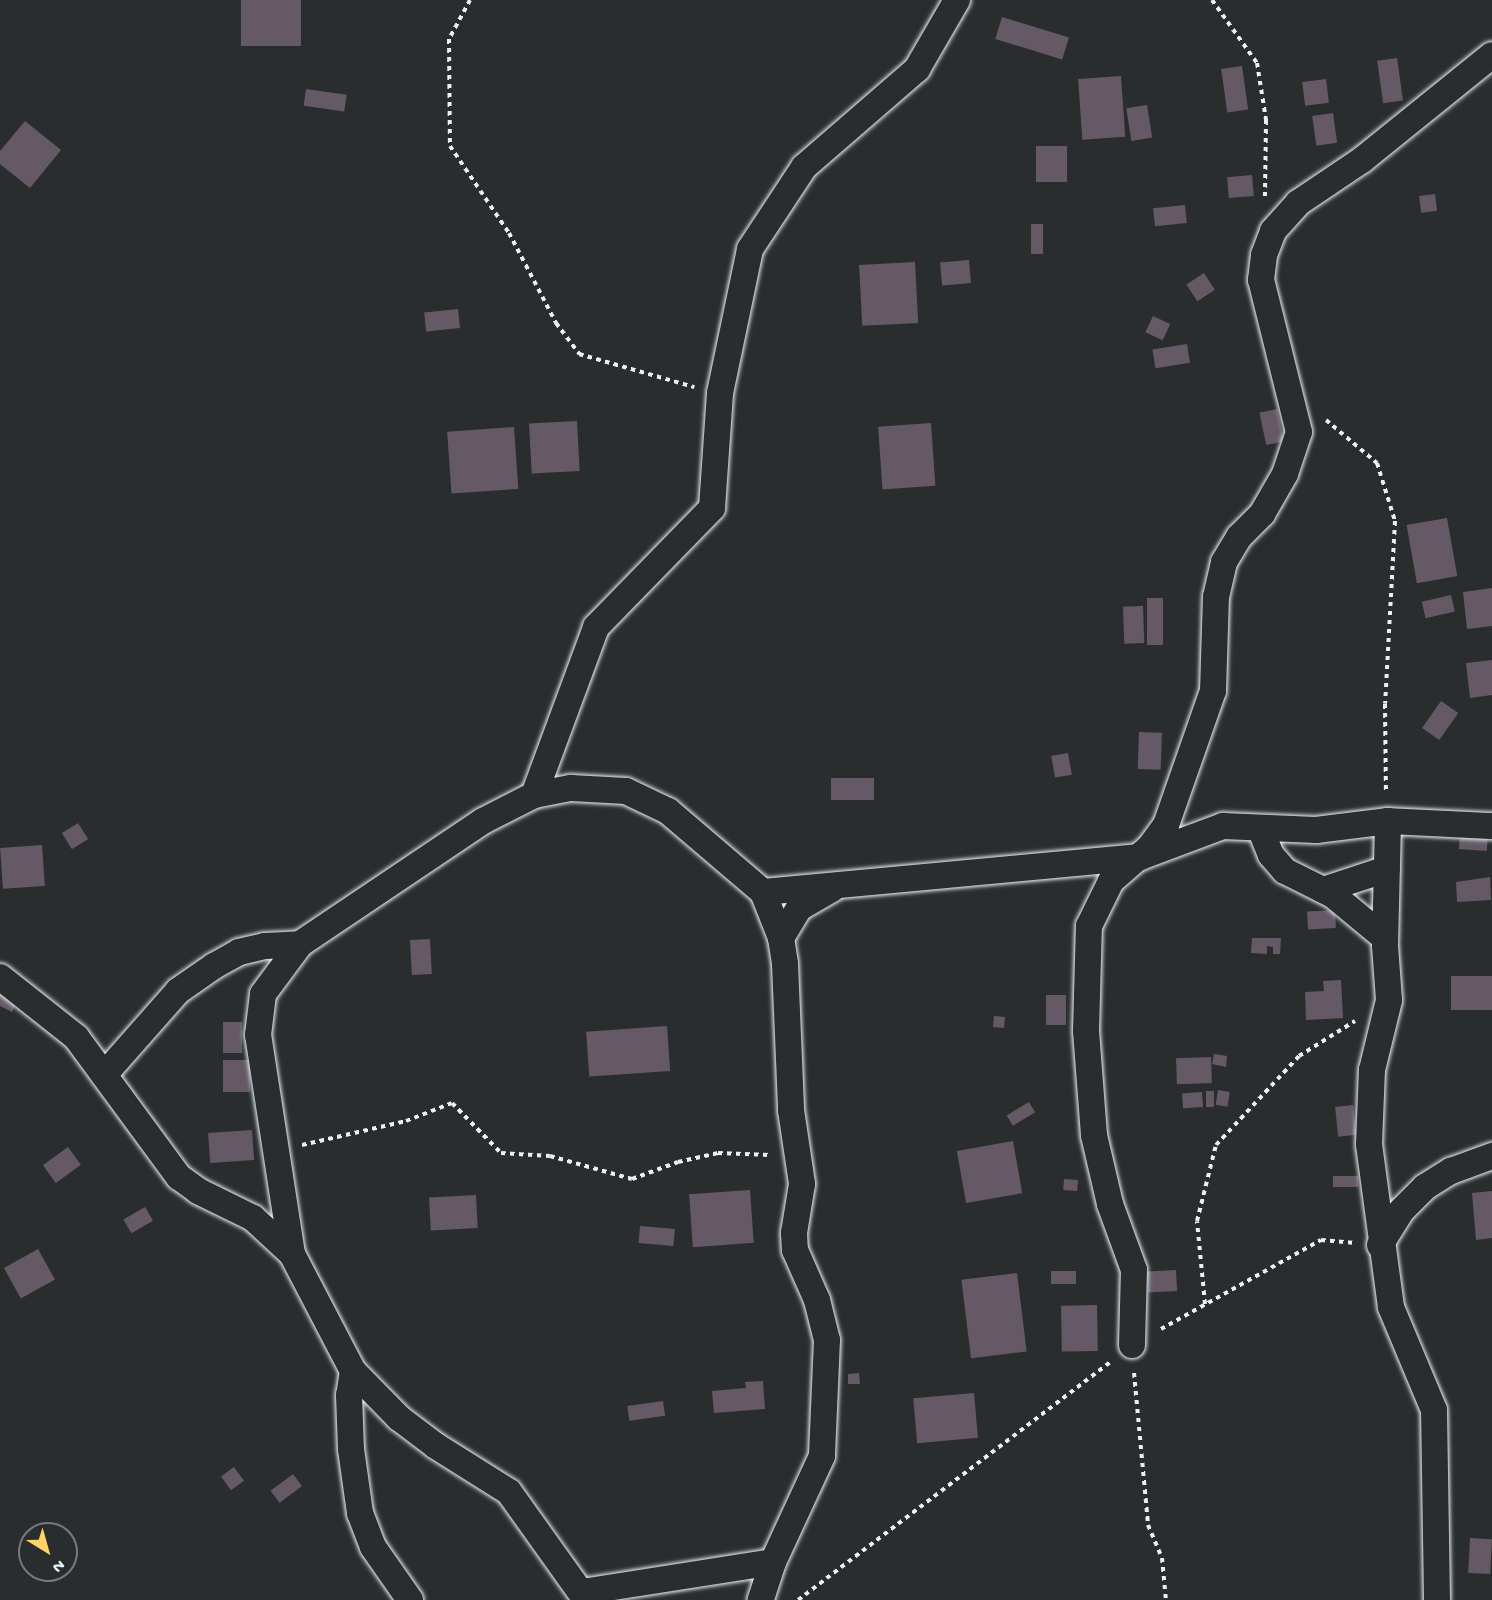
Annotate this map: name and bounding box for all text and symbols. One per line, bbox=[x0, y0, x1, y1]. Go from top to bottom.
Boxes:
north arrow bbox=[18, 1522, 78, 1582]
text: N bbox=[48, 1554, 68, 1576]

